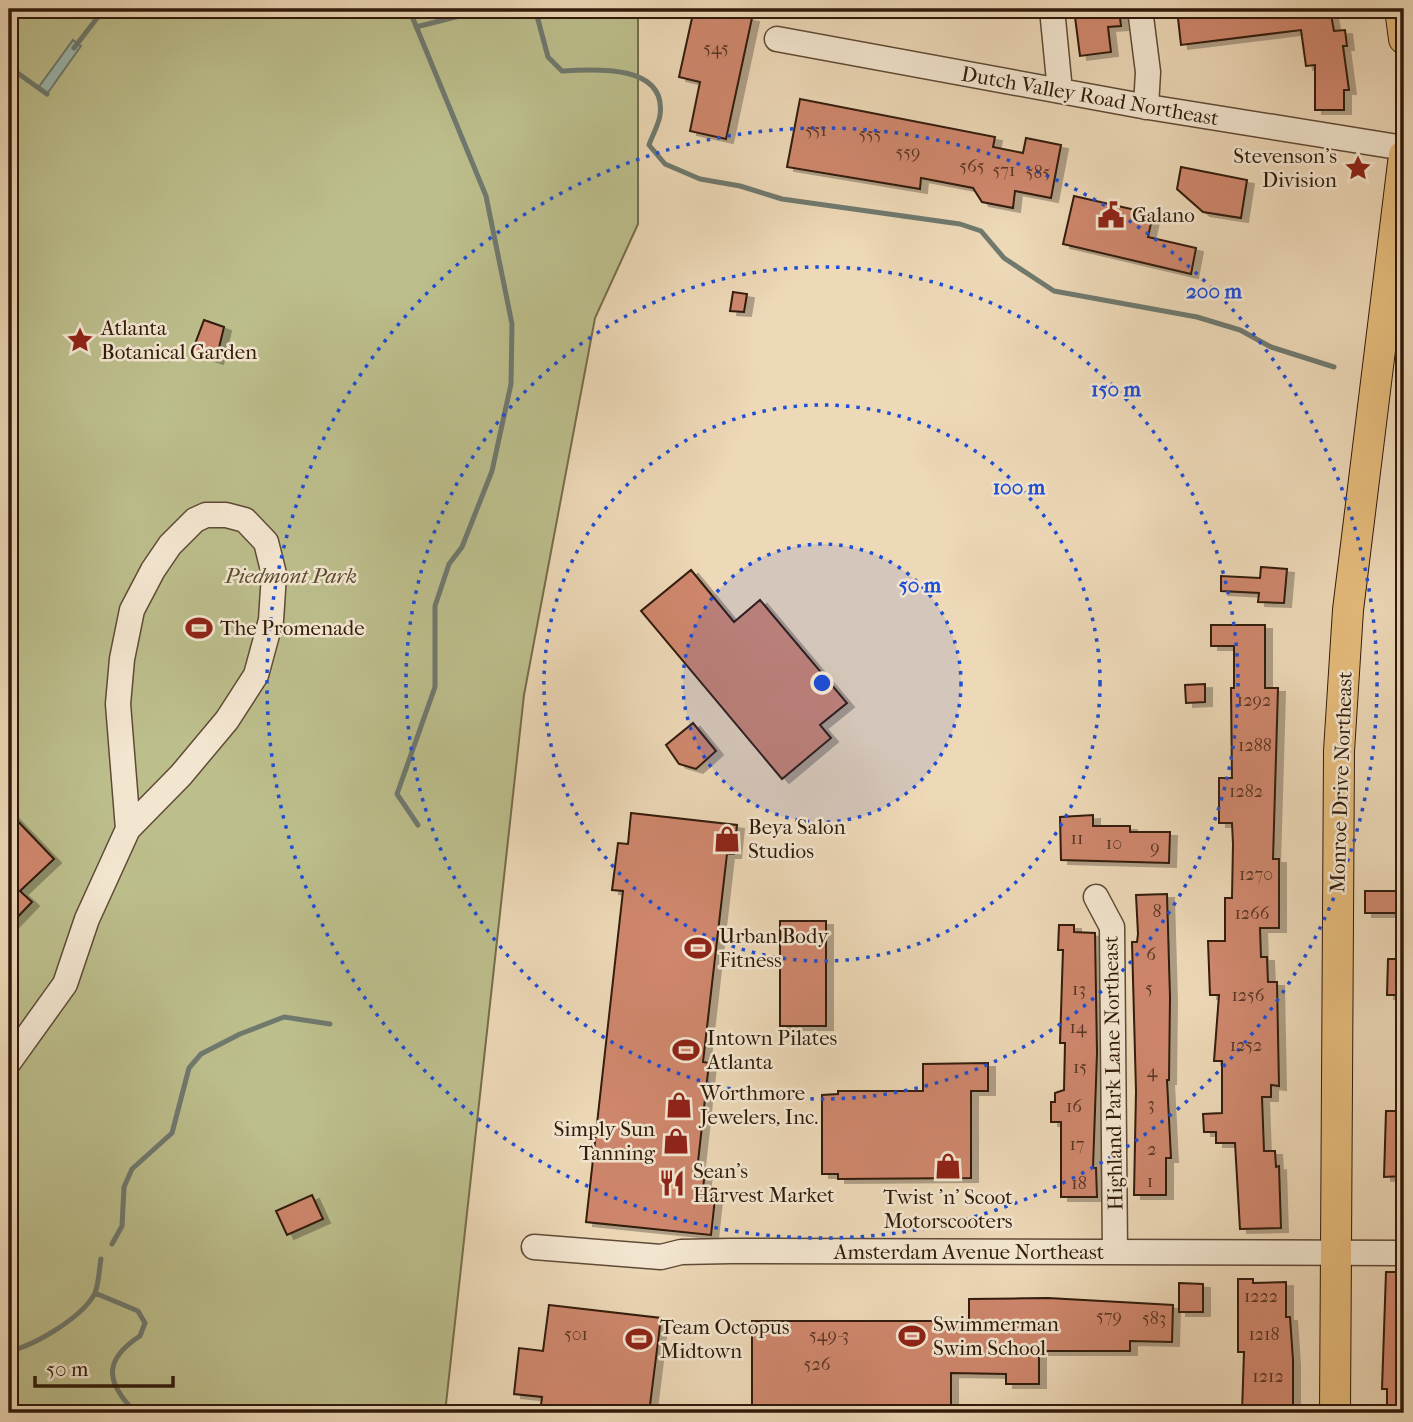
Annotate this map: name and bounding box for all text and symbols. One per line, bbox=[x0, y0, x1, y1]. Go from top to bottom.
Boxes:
house number: 545 bbox=[703, 38, 729, 59]
street label: Dutch Valley Road Northeast bbox=[959, 62, 1221, 131]
house number: 551 bbox=[805, 120, 827, 141]
house number: 555 bbox=[858, 124, 882, 145]
house number: 559 bbox=[896, 142, 920, 163]
place label: Stevenson's Division bbox=[1233, 144, 1337, 192]
place icon: Stevenson's Division bbox=[1343, 153, 1373, 183]
house number: 565 bbox=[959, 156, 985, 177]
house number: 571 bbox=[993, 160, 1015, 181]
house number: 585 bbox=[1026, 162, 1051, 183]
public building icon: Galano bbox=[1096, 200, 1126, 230]
place label: Galano bbox=[1132, 203, 1195, 227]
text: 200 m bbox=[1186, 279, 1243, 303]
place label: Atlanta Botanical Garden bbox=[100, 316, 257, 364]
place icon: Atlanta Botanical Garden bbox=[65, 325, 95, 355]
text: 150 m bbox=[1091, 377, 1142, 401]
text: 100 m bbox=[993, 475, 1046, 499]
park label: Piedmont Park bbox=[224, 564, 357, 588]
text: 50 m bbox=[899, 573, 942, 597]
sports icon: The Promenade bbox=[184, 613, 214, 643]
place label: The Promenade bbox=[220, 616, 365, 640]
street label: Monroe Drive Northeast bbox=[1325, 670, 1357, 893]
centre of rings bbox=[810, 671, 834, 695]
house number: 1292 bbox=[1237, 690, 1271, 711]
house number: 1288 bbox=[1238, 735, 1272, 756]
house number: 1282 bbox=[1229, 781, 1263, 802]
place label: Beya Salon Studios bbox=[748, 815, 846, 863]
shop icon: Beya Salon Studios bbox=[712, 824, 742, 854]
house number: 11 bbox=[1071, 828, 1083, 849]
house number: 10 bbox=[1106, 833, 1122, 854]
house number: 9 bbox=[1150, 837, 1160, 858]
house number: 1270 bbox=[1239, 864, 1273, 885]
house number: 8 bbox=[1152, 901, 1162, 922]
house number: 1266 bbox=[1234, 903, 1270, 924]
place label: Urban Body Fitness bbox=[719, 924, 829, 972]
sports icon: Urban Body Fitness bbox=[683, 933, 713, 963]
street label: Highland Park Lane Northeast bbox=[1099, 935, 1127, 1210]
house number: 6 bbox=[1146, 944, 1156, 965]
house number: 5 bbox=[1145, 978, 1153, 999]
house number: 13 bbox=[1072, 979, 1086, 1000]
house number: 1256 bbox=[1231, 985, 1265, 1006]
house number: 14 bbox=[1069, 1017, 1087, 1038]
place label: Intown Pilates Atlanta bbox=[706, 1026, 838, 1074]
sports icon: Intown Pilates Atlanta bbox=[671, 1035, 701, 1065]
house number: 1252 bbox=[1230, 1035, 1262, 1056]
house number: 15 bbox=[1073, 1057, 1087, 1078]
house number: 4 bbox=[1147, 1061, 1158, 1082]
place label: Worthmore Jewelers, Inc. bbox=[698, 1081, 818, 1129]
shop icon: Worthmore Jewelers, Inc. bbox=[664, 1090, 694, 1120]
house number: 3 bbox=[1147, 1094, 1155, 1115]
house number: 16 bbox=[1066, 1096, 1082, 1117]
place label: Simply Sun Tanning bbox=[553, 1117, 656, 1165]
shop icon: Simply Sun Tanning bbox=[661, 1126, 691, 1156]
house number: 17 bbox=[1069, 1134, 1085, 1155]
house number: 2 bbox=[1147, 1139, 1157, 1160]
shop icon: Twist 'n' Scoot Motorscooters bbox=[933, 1151, 963, 1181]
place label: Sean's Harvest Market bbox=[693, 1159, 835, 1207]
restaurant icon: Sean's Harvest Market bbox=[657, 1168, 687, 1198]
house number: 1 bbox=[1147, 1171, 1153, 1192]
house number: 18 bbox=[1071, 1173, 1087, 1194]
place label: Twist 'n' Scoot Motorscooters bbox=[883, 1185, 1013, 1233]
street label: Amsterdam Avenue Northeast bbox=[833, 1240, 1105, 1264]
house number: 1222 bbox=[1244, 1286, 1278, 1307]
house number: 579 bbox=[1096, 1306, 1122, 1327]
house number: 583 bbox=[1142, 1308, 1166, 1329]
place label: Swimmerman Swim School bbox=[933, 1312, 1059, 1360]
place label: Team Octopus Midtown bbox=[660, 1315, 790, 1363]
sports icon: Swimmerman Swim School bbox=[897, 1321, 927, 1351]
house number: 501 bbox=[564, 1324, 588, 1345]
sports icon: Team Octopus Midtown bbox=[624, 1324, 654, 1354]
house number: 1218 bbox=[1248, 1324, 1280, 1345]
house number: 549-3 bbox=[809, 1325, 849, 1346]
scale bar bbox=[35, 1345, 173, 1389]
house number: 526 bbox=[804, 1354, 831, 1375]
text: 50 m bbox=[46, 1357, 89, 1381]
house number: 1212 bbox=[1252, 1366, 1284, 1387]

